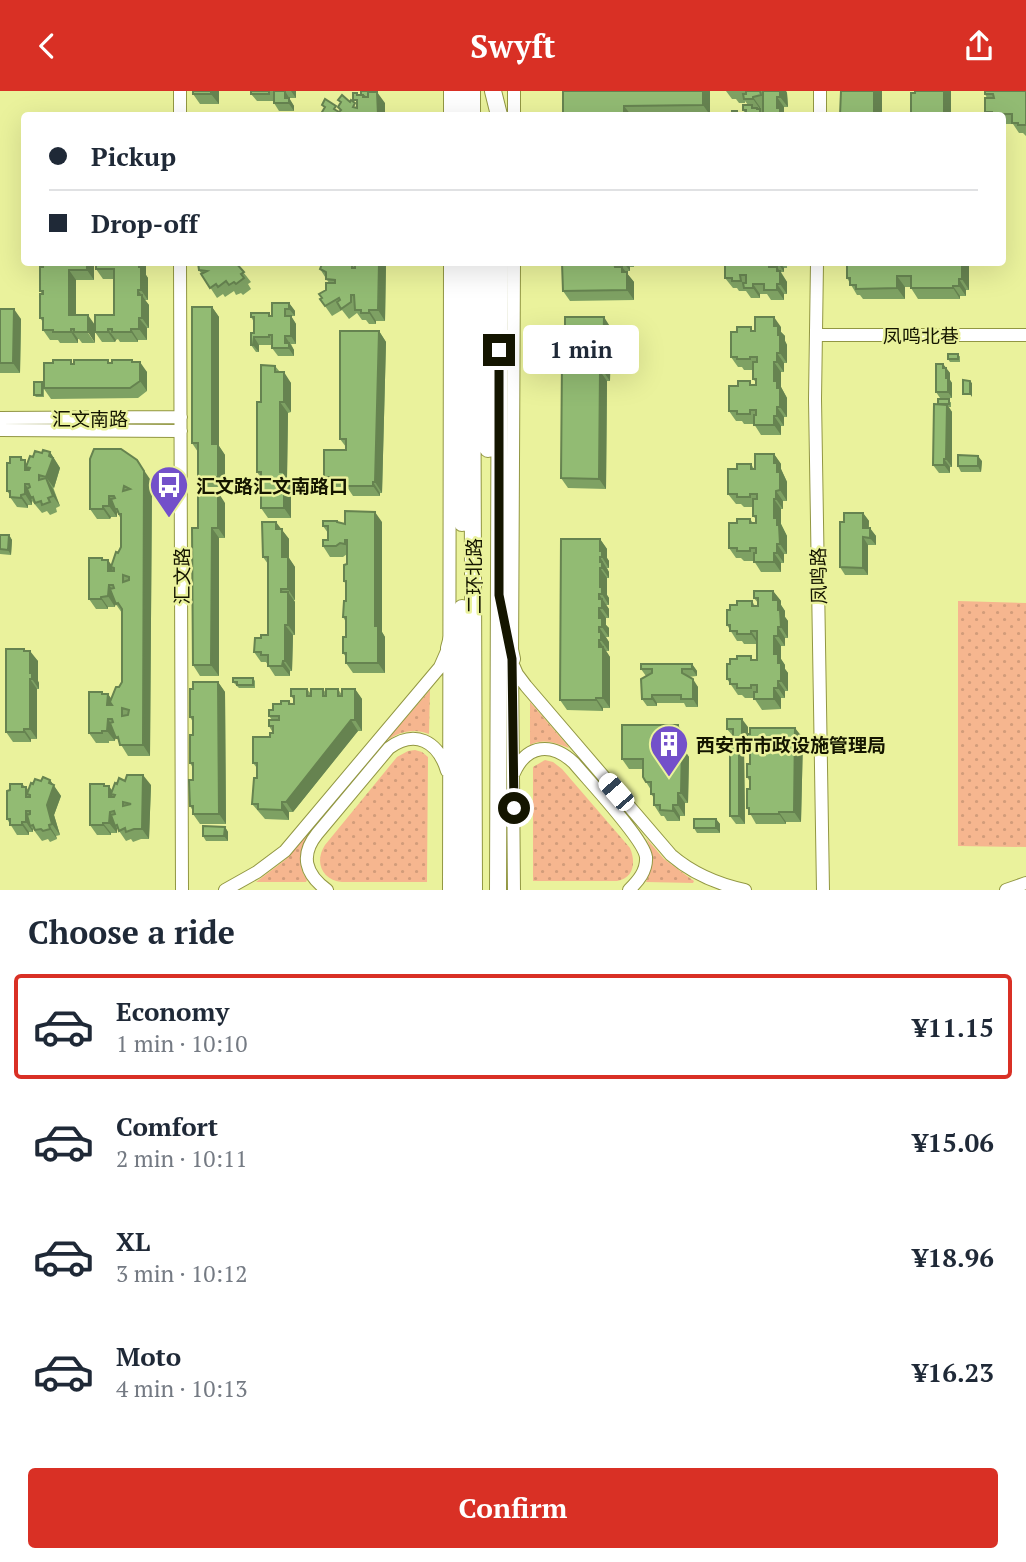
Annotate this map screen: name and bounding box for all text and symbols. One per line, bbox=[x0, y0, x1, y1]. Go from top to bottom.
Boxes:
text: Swyft bbox=[470, 25, 556, 67]
icon: back bbox=[28, 27, 66, 65]
icon: share bbox=[960, 27, 998, 65]
text: Pickup bbox=[91, 139, 176, 173]
text: Drop-off bbox=[91, 206, 198, 240]
street label: 凤鸣北巷 bbox=[883, 323, 959, 348]
callout: 1 min bbox=[524, 325, 639, 375]
route end bbox=[483, 334, 515, 366]
text: 1 min bbox=[550, 334, 612, 365]
street label: 汇文南路 bbox=[52, 406, 128, 431]
bus stop icon: 汇文路汇文南路口 bbox=[148, 464, 190, 519]
place label: 汇文路汇文南路口 bbox=[196, 473, 348, 498]
street label: 二环北路 bbox=[461, 538, 486, 614]
street label: 汇文路 bbox=[169, 547, 194, 605]
street label: 凤鸣路 bbox=[805, 547, 831, 605]
building icon: 西安市市政设施管理局 bbox=[648, 723, 690, 778]
place label: 西安市市政设施管理局 bbox=[696, 732, 886, 757]
car bbox=[595, 769, 638, 815]
route start bbox=[498, 792, 530, 824]
text: Choose a ride bbox=[28, 911, 235, 953]
text: Economy bbox=[116, 994, 229, 1028]
icon: car bbox=[32, 995, 95, 1058]
text: ¥11.15 bbox=[913, 1010, 994, 1044]
text: 1 min · 10:10 bbox=[116, 1028, 248, 1059]
text: Comfort bbox=[116, 1109, 218, 1143]
icon: car bbox=[32, 1110, 95, 1173]
text: ¥15.06 bbox=[913, 1125, 994, 1159]
text: 2 min · 10:11 bbox=[116, 1143, 248, 1174]
text: XL bbox=[116, 1224, 150, 1258]
icon: car bbox=[32, 1225, 95, 1288]
text: ¥18.96 bbox=[913, 1240, 994, 1274]
text: 3 min · 10:12 bbox=[116, 1258, 248, 1289]
text: Moto bbox=[116, 1339, 181, 1373]
icon: car bbox=[32, 1340, 95, 1403]
text: ¥16.23 bbox=[913, 1355, 994, 1389]
text: 4 min · 10:13 bbox=[116, 1373, 248, 1404]
button: Confirm bbox=[28, 1468, 998, 1548]

